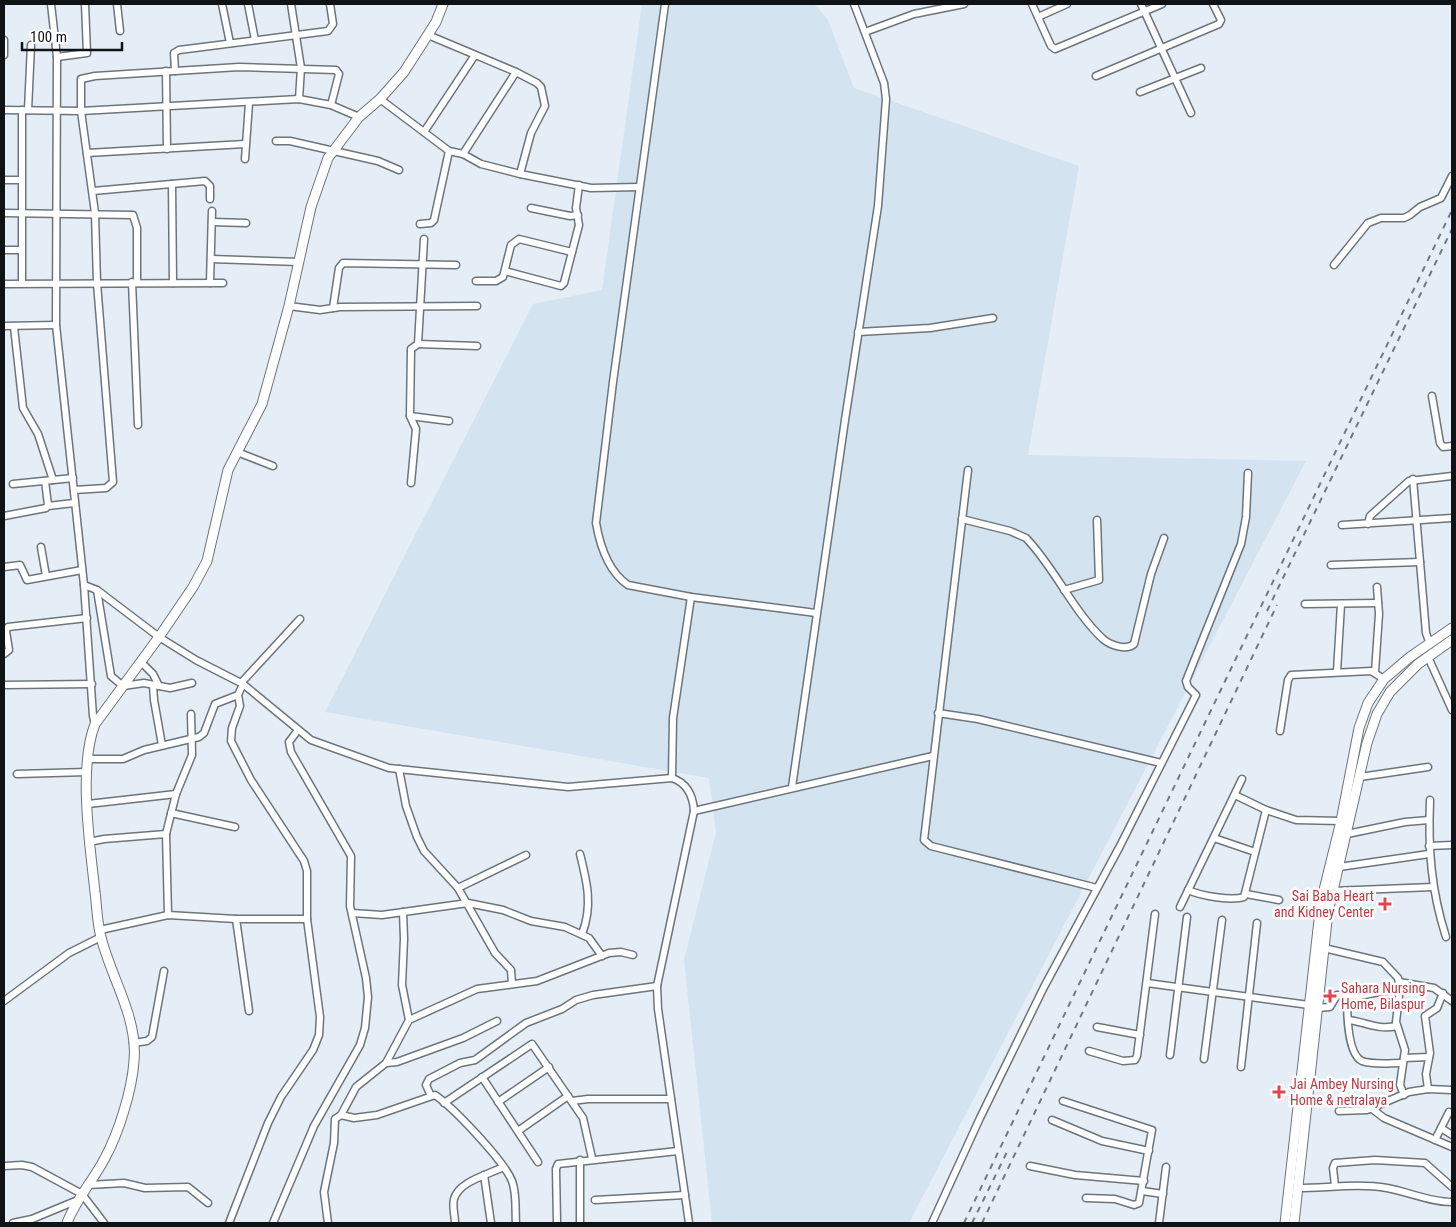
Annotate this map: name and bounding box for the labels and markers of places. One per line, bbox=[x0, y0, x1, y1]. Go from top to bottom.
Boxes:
place label: Sai Baba Heart and Kidney Center bbox=[1274, 888, 1374, 920]
marker: Sai Baba Heart and Kidney Center bbox=[1378, 897, 1392, 911]
place label: Sahara Nursing Home, Bilaspur bbox=[1341, 980, 1425, 1012]
marker: Sahara Nursing Home, Bilaspur bbox=[1323, 989, 1337, 1003]
place label: Jai Ambey Nursing Home & netralaya bbox=[1290, 1076, 1394, 1108]
marker: Jai Ambey Nursing Home & netralaya bbox=[1272, 1085, 1286, 1099]

